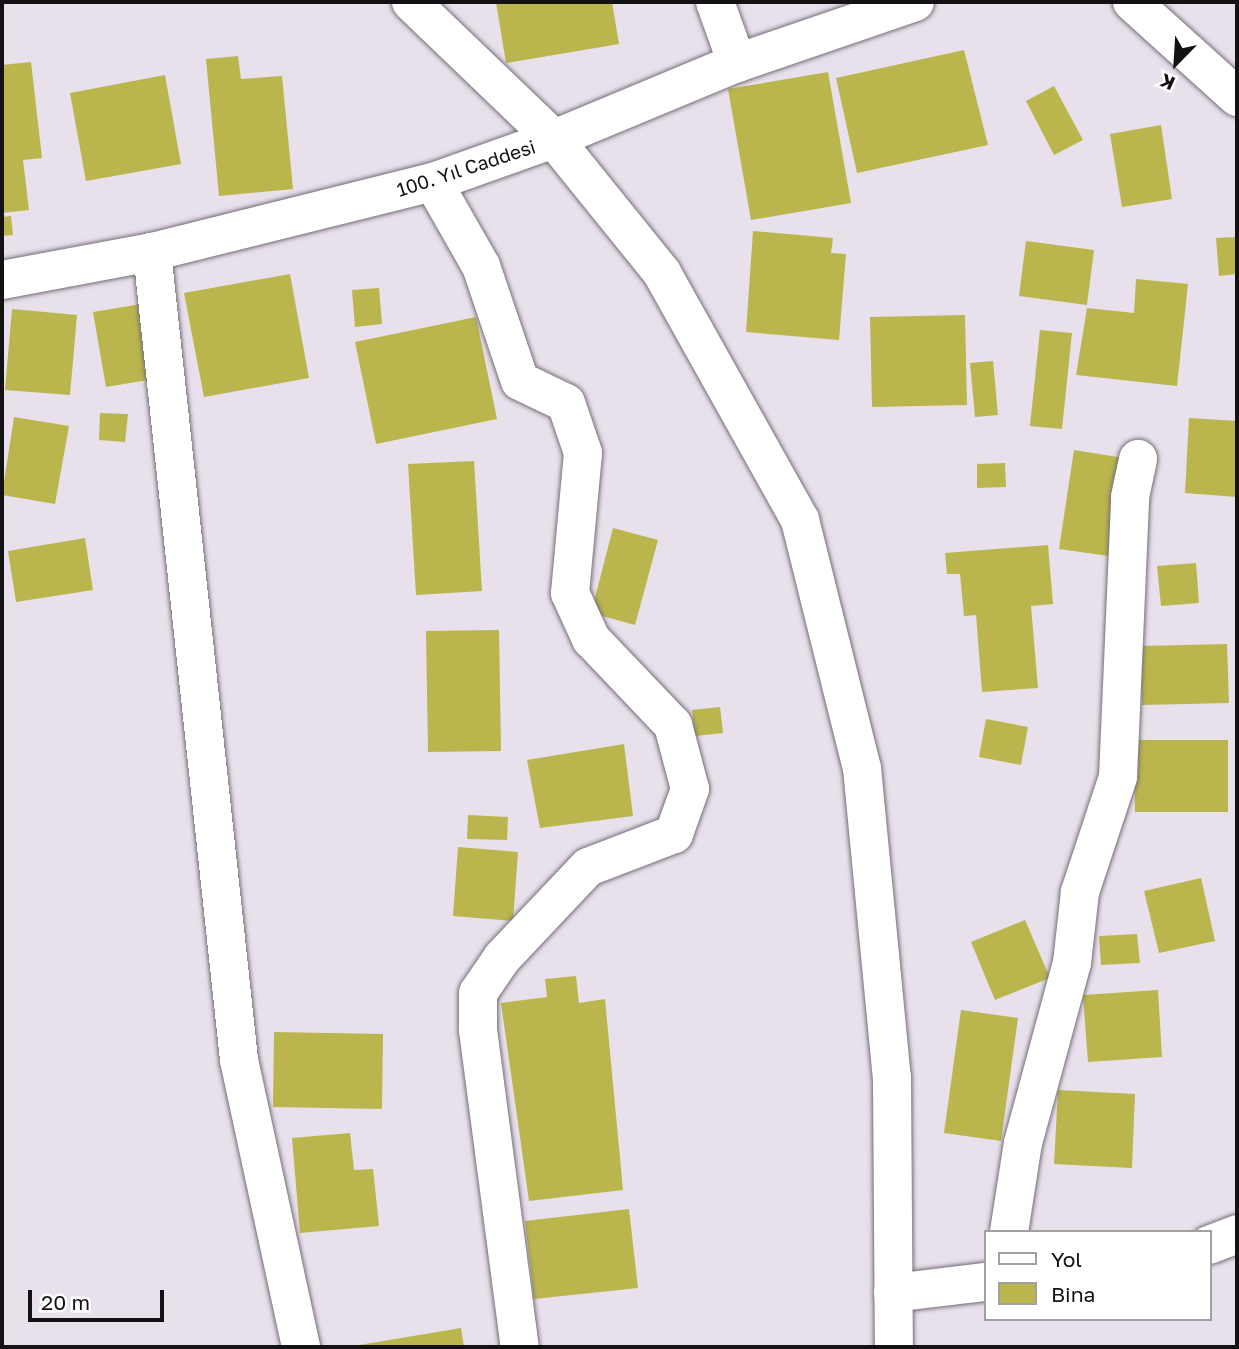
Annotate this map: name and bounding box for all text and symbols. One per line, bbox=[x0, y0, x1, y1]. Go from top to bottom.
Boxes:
north arrow bbox=[1141, 28, 1211, 98]
text: K bbox=[1156, 69, 1178, 96]
street label: 100. Yıl Caddesi bbox=[394, 135, 538, 201]
legend bbox=[984, 1230, 1211, 1321]
text: Yol bbox=[1051, 1246, 1082, 1272]
scale bar bbox=[32, 1276, 168, 1320]
text: Bina bbox=[1051, 1281, 1095, 1307]
text: 20 m bbox=[41, 1289, 90, 1315]

